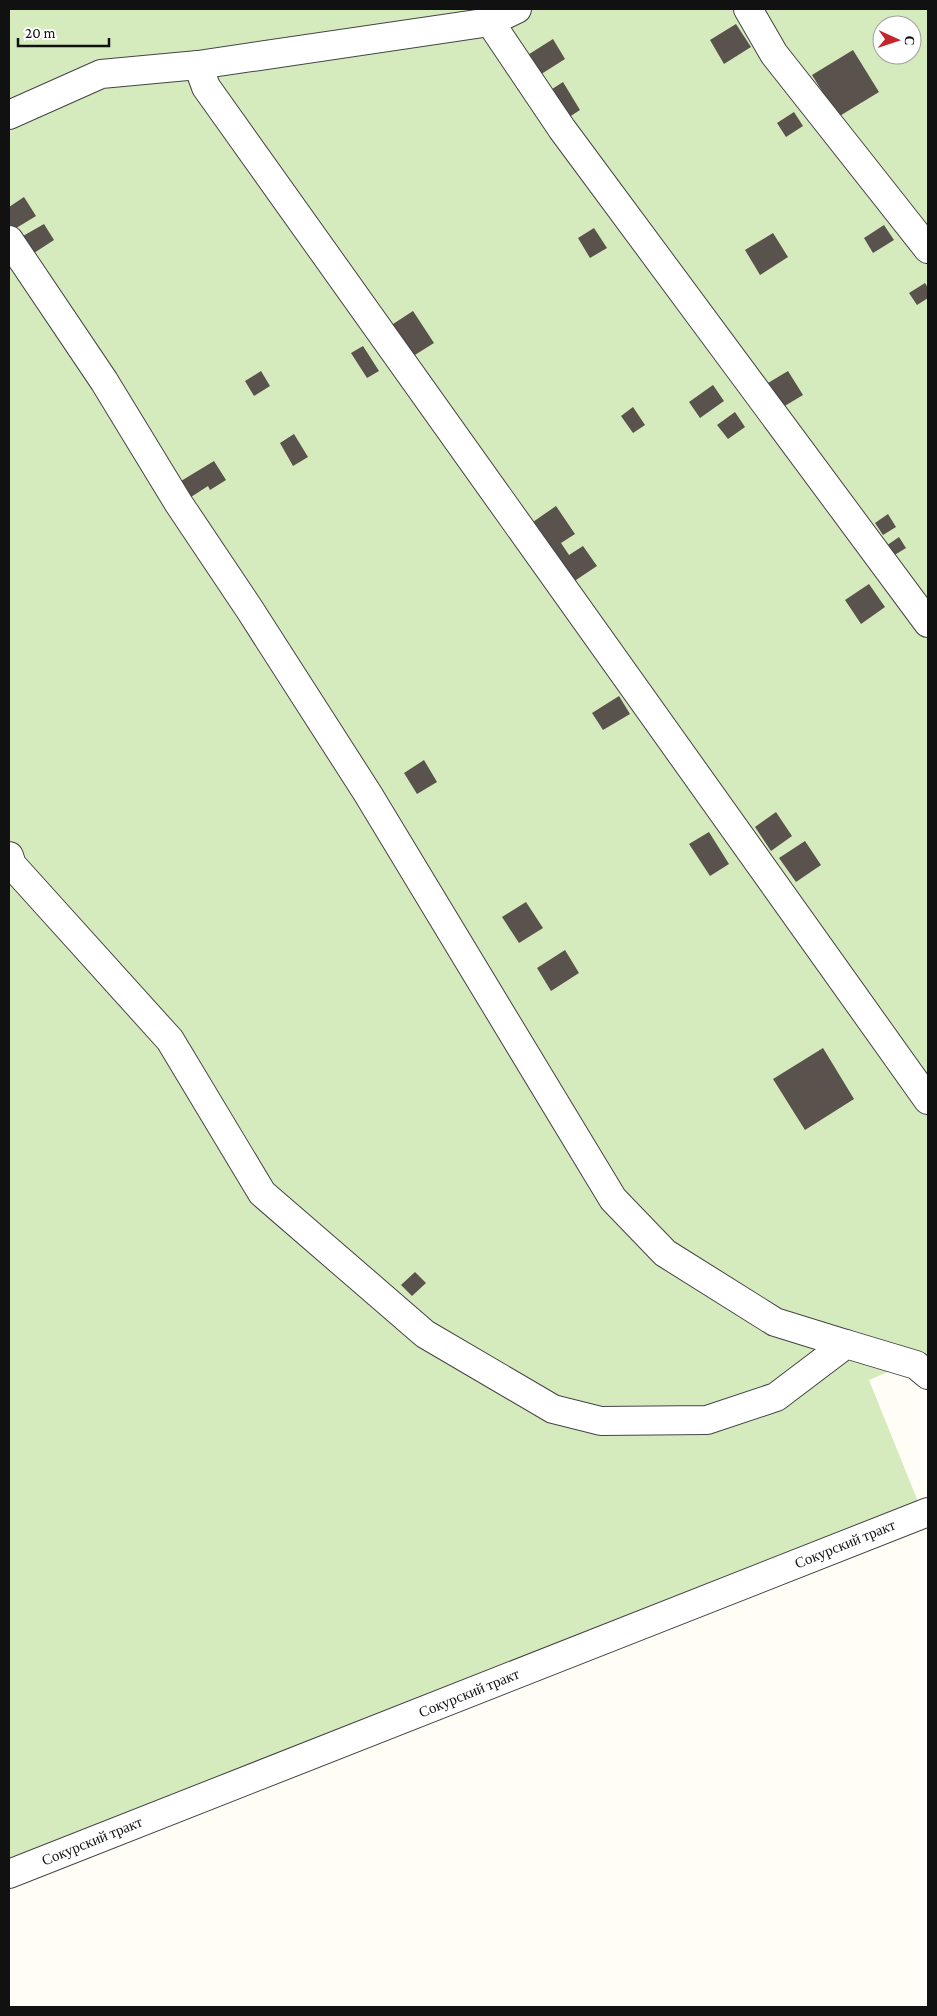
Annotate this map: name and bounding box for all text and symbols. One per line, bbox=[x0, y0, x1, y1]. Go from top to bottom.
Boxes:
scale bar bbox=[18, 15, 109, 47]
north arrow bbox=[872, 15, 922, 65]
text: 20 m bbox=[25, 25, 56, 41]
text: С bbox=[902, 35, 918, 46]
street label: Сокурский тракт bbox=[792, 1516, 898, 1571]
street label: Сокурский тракт bbox=[416, 1665, 522, 1720]
street label: Сокурский тракт bbox=[39, 1813, 145, 1868]

